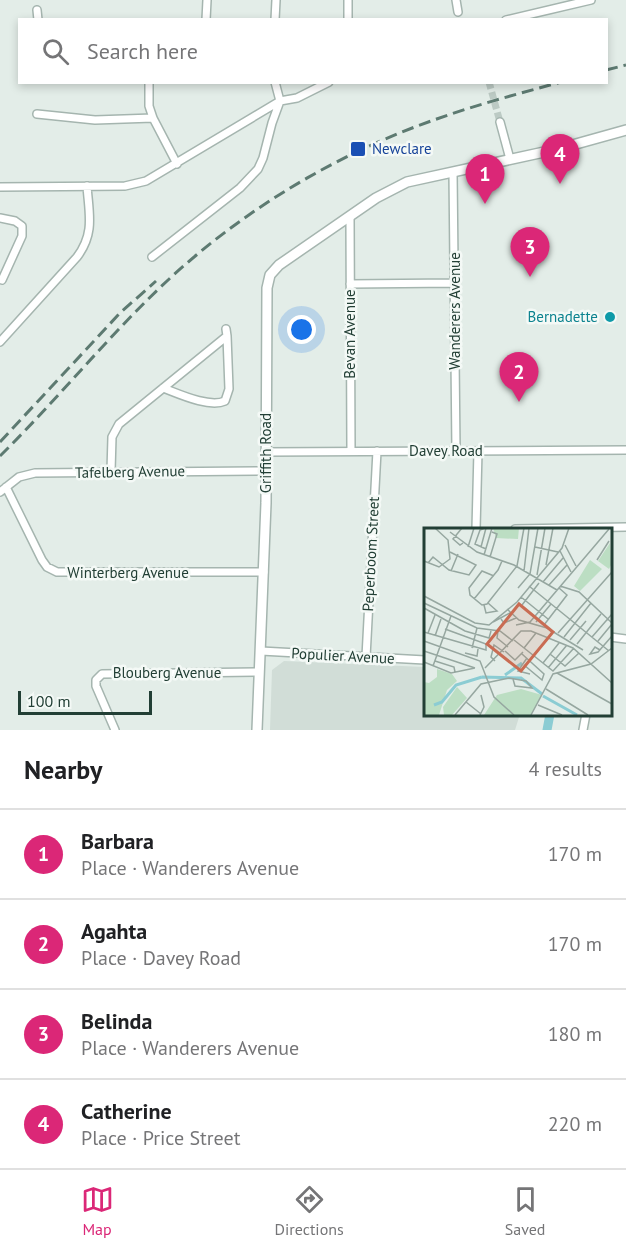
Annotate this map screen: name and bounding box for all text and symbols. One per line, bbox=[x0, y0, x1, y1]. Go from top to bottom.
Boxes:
search box bbox=[18, 18, 608, 84]
icon: search bbox=[39, 35, 72, 68]
text: Search here bbox=[87, 37, 198, 65]
pin: 4 bbox=[540, 134, 580, 184]
place label: Newclare bbox=[372, 139, 432, 158]
marker: Newclare bbox=[349, 140, 367, 158]
pin: 1 bbox=[466, 154, 504, 204]
pin: 3 bbox=[510, 228, 550, 277]
street label: Wanderers Avenue bbox=[445, 252, 464, 370]
street label: Bevan Avenue bbox=[340, 289, 359, 379]
place label: Bernadette bbox=[528, 307, 598, 326]
marker: Bernadette bbox=[603, 310, 617, 324]
your location bbox=[287, 315, 316, 344]
pin: 2 bbox=[500, 352, 538, 402]
street label: Griffith Road bbox=[256, 413, 275, 493]
street label: Davey Road bbox=[409, 441, 483, 460]
street label: Tafelberg Avenue bbox=[75, 461, 185, 482]
street label: Peperboom Street bbox=[358, 496, 383, 612]
inset map bbox=[424, 528, 611, 715]
street label: Winterberg Avenue bbox=[67, 563, 189, 582]
street label: Populier Avenue bbox=[291, 643, 395, 668]
street label: Blouberg Avenue bbox=[113, 663, 221, 682]
scale bar bbox=[18, 688, 152, 716]
text: 100 m bbox=[27, 691, 70, 711]
text: Nearby bbox=[24, 753, 102, 786]
text: 4 results bbox=[529, 756, 602, 782]
text: Barbara bbox=[81, 827, 154, 855]
text: 1 bbox=[38, 841, 49, 867]
text: 170 m bbox=[548, 841, 602, 867]
text: Place · Wanderers Avenue bbox=[81, 855, 299, 881]
text: Agahta bbox=[81, 917, 147, 945]
text: 2 bbox=[38, 931, 49, 957]
text: 170 m bbox=[548, 931, 602, 957]
text: Place · Davey Road bbox=[81, 945, 241, 971]
text: Belinda bbox=[81, 1007, 152, 1035]
text: 3 bbox=[38, 1021, 49, 1047]
text: 180 m bbox=[548, 1021, 602, 1047]
text: Place · Wanderers Avenue bbox=[81, 1035, 299, 1061]
text: Catherine bbox=[81, 1097, 172, 1125]
text: 4 bbox=[38, 1111, 49, 1137]
text: 220 m bbox=[548, 1111, 602, 1137]
text: Place · Price Street bbox=[81, 1125, 240, 1151]
tab: Map bbox=[81, 1183, 114, 1239]
tab: Directions bbox=[275, 1183, 344, 1239]
tab: Saved bbox=[505, 1183, 545, 1239]

